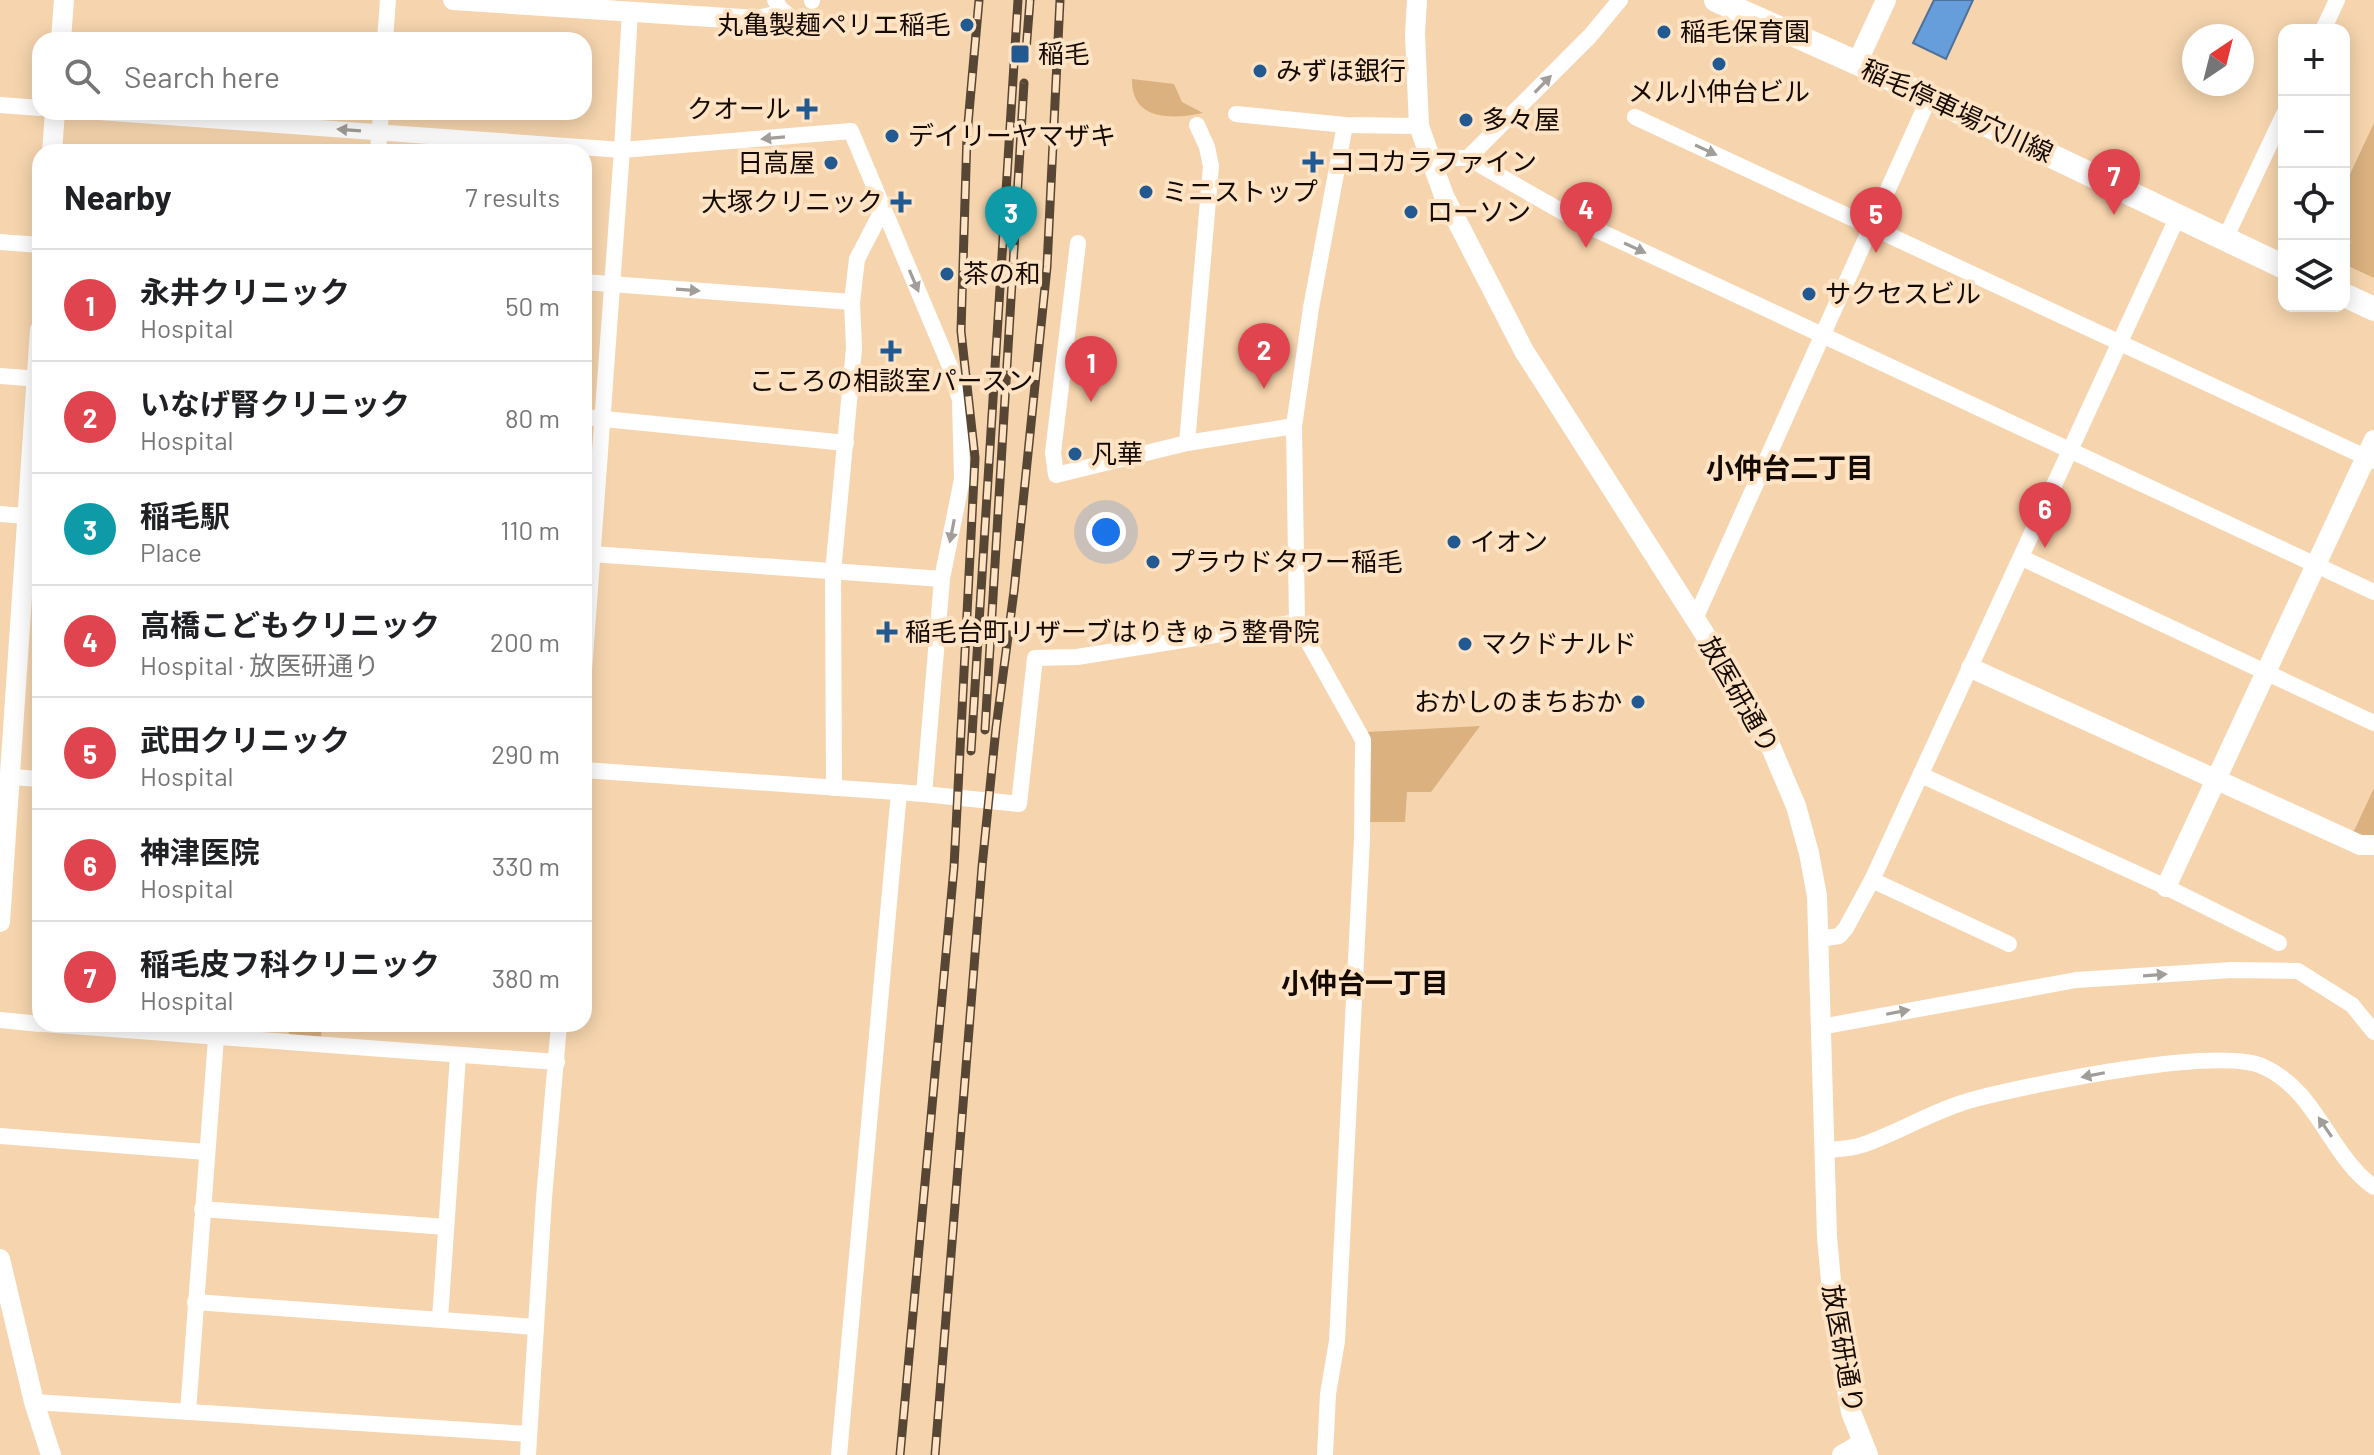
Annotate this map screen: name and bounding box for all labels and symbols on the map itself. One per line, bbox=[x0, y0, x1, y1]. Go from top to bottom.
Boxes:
place label: 丸亀製麺ペリエ稲毛 bbox=[717, 8, 951, 39]
place label: 稲毛保育園 bbox=[1680, 15, 1810, 46]
marker: 丸亀製麺ペリエ稲毛 bbox=[958, 16, 976, 34]
marker: 稲毛保育園 bbox=[1655, 23, 1673, 41]
north arrow bbox=[2182, 24, 2254, 96]
place label: 稲毛 bbox=[1038, 37, 1090, 68]
marker: 稲毛 bbox=[1009, 43, 1031, 65]
street label: 稲毛停車場穴川線 bbox=[1857, 52, 2058, 168]
place label: みずほ銀行 bbox=[1276, 54, 1406, 85]
marker: メル小仲台ビル bbox=[1710, 55, 1728, 73]
marker: みずほ銀行 bbox=[1251, 62, 1269, 80]
one-way arrow bbox=[1533, 75, 1552, 94]
place label: メル小仲台ビル bbox=[1628, 75, 1810, 106]
place label: クオール bbox=[687, 92, 791, 123]
marker: クオール bbox=[798, 100, 816, 118]
place label: 多々屋 bbox=[1482, 103, 1560, 134]
marker: 多々屋 bbox=[1457, 111, 1475, 129]
place label: デイリーヤマザキ bbox=[908, 119, 1116, 150]
one-way arrow bbox=[336, 123, 361, 136]
marker: デイリーヤマザキ bbox=[883, 127, 901, 145]
one-way arrow bbox=[760, 131, 785, 144]
one-way arrow bbox=[1694, 143, 1717, 157]
place label: ココカラファイン bbox=[1329, 145, 1537, 176]
place label: 日高屋 bbox=[737, 146, 815, 177]
pin: 7 bbox=[2088, 149, 2140, 215]
marker: ココカラファイン bbox=[1304, 153, 1322, 171]
marker: 日高屋 bbox=[822, 154, 840, 172]
place label: ミニストップ bbox=[1162, 175, 1318, 206]
pin: 4 bbox=[1560, 182, 1612, 248]
marker: ミニストップ bbox=[1137, 183, 1155, 201]
place label: 大塚クリニック bbox=[701, 185, 883, 216]
pin: 3 bbox=[985, 186, 1037, 252]
pin: 5 bbox=[1850, 187, 1902, 253]
marker: 大塚クリニック bbox=[890, 191, 912, 213]
place label: ローソン bbox=[1427, 195, 1531, 226]
marker: ローソン bbox=[1402, 203, 1420, 221]
one-way arrow bbox=[1623, 241, 1647, 255]
place label: 茶の和 bbox=[963, 257, 1041, 288]
marker: 茶の和 bbox=[938, 265, 956, 283]
one-way arrow bbox=[907, 269, 920, 293]
place label: サクセスビル bbox=[1825, 277, 1981, 308]
one-way arrow bbox=[676, 284, 701, 297]
marker: サクセスビル bbox=[1800, 285, 1818, 303]
pin: 2 bbox=[1238, 323, 1290, 389]
pin: 1 bbox=[1065, 336, 1117, 402]
marker: こころの相談室パースン bbox=[880, 340, 902, 362]
place label: こころの相談室パースン bbox=[749, 364, 1033, 395]
place label: 凡華 bbox=[1091, 437, 1143, 468]
marker: 凡華 bbox=[1066, 445, 1084, 463]
district label: 小仲台二丁目 bbox=[1706, 450, 1874, 484]
pin: 6 bbox=[2019, 482, 2071, 548]
your location bbox=[1086, 512, 1126, 552]
one-way arrow bbox=[945, 519, 957, 544]
place label: イオン bbox=[1470, 525, 1548, 556]
marker: イオン bbox=[1445, 533, 1463, 551]
place label: プラウドタワー稲毛 bbox=[1169, 545, 1403, 576]
marker: プラウドタワー稲毛 bbox=[1144, 553, 1162, 571]
place label: 稲毛台町リザーブはりきゅう整骨院 bbox=[905, 615, 1319, 646]
marker: 稲毛台町リザーブはりきゅう整骨院 bbox=[876, 621, 898, 643]
place label: マクドナルド bbox=[1481, 627, 1637, 658]
street label: 放医研通り bbox=[1694, 630, 1786, 758]
marker: マクドナルド bbox=[1456, 635, 1474, 653]
place label: おかしのまちおか bbox=[1414, 685, 1622, 716]
marker: おかしのまちおか bbox=[1629, 693, 1647, 711]
district label: 小仲台一丁目 bbox=[1281, 965, 1449, 999]
one-way arrow bbox=[2142, 968, 2167, 981]
one-way arrow bbox=[1885, 1006, 1910, 1018]
one-way arrow bbox=[2080, 1069, 2105, 1081]
one-way arrow bbox=[2318, 1117, 2333, 1138]
street label: 放医研通り bbox=[1818, 1282, 1871, 1415]

